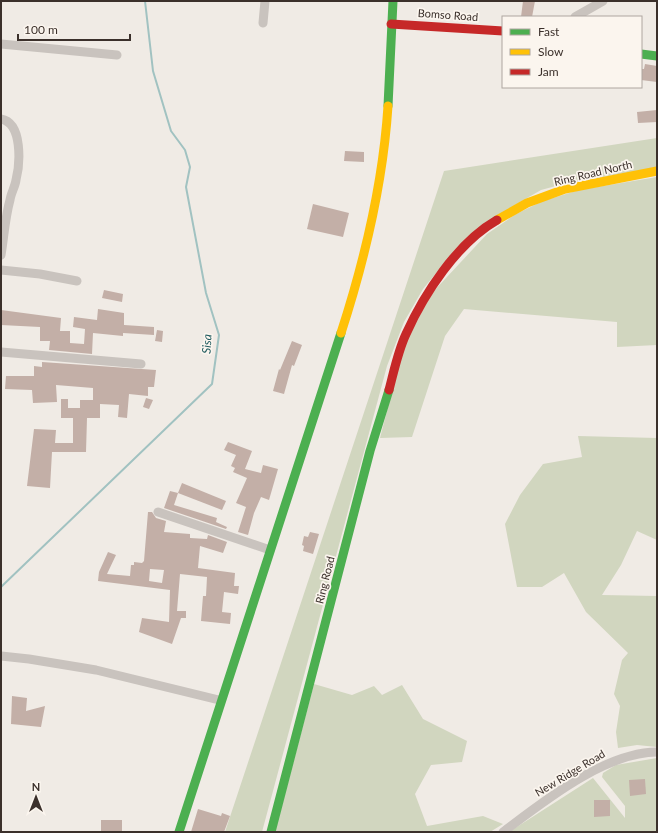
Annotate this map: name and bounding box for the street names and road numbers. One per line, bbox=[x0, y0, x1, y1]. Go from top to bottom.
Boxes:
street label: Bomso Road bbox=[417, 6, 479, 23]
street label: Ring Road North bbox=[552, 157, 633, 188]
street label: Ring Road bbox=[312, 555, 337, 605]
street label: New Ridge Road bbox=[532, 747, 607, 799]

